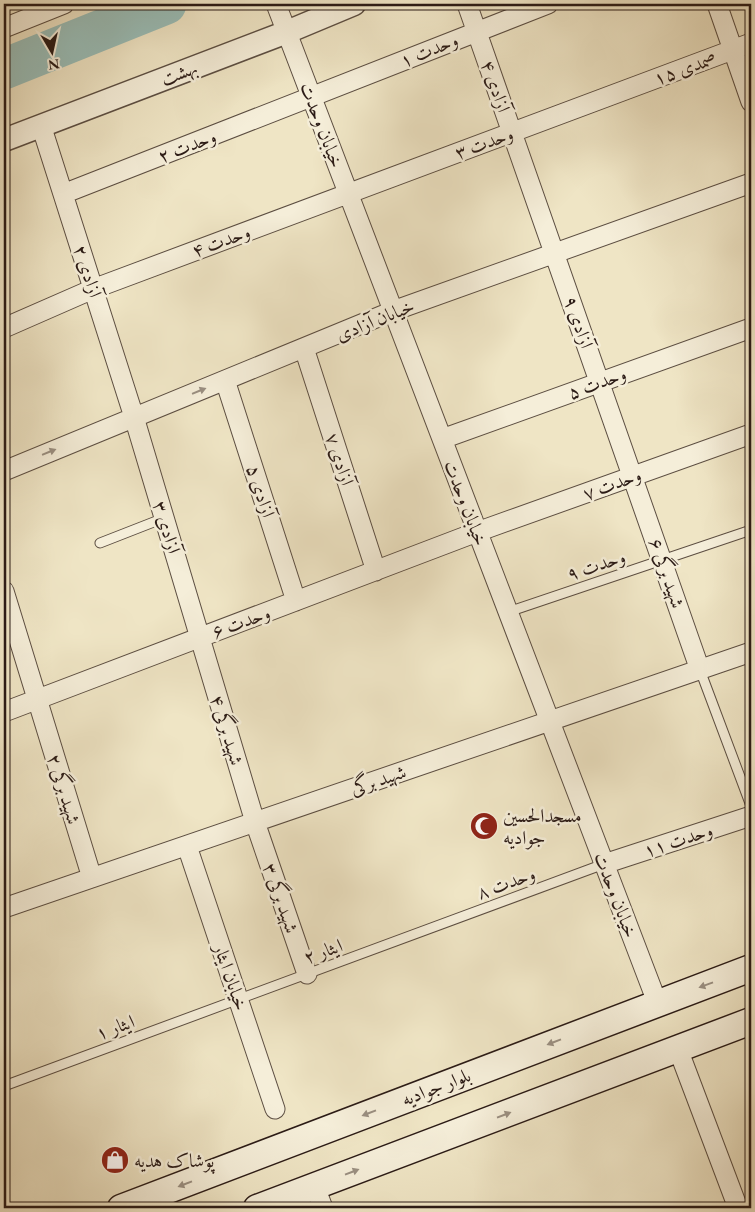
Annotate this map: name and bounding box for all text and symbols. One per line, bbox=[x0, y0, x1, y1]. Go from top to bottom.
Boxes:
street label: وحدت ۱ bbox=[396, 27, 462, 73]
north arrow bbox=[28, 28, 78, 78]
street label: صمدی ۱۵ bbox=[650, 45, 720, 91]
text: N bbox=[46, 55, 61, 75]
street label: بهشت bbox=[157, 55, 201, 91]
street label: آزادی ۴ bbox=[475, 56, 517, 117]
street label: خیابان وحدت bbox=[294, 79, 350, 171]
street label: وحدت ۳ bbox=[451, 121, 517, 165]
street label: وحدت ۲ bbox=[154, 123, 220, 169]
street label: وحدت ۴ bbox=[188, 219, 254, 263]
street label: آزادی ۲ bbox=[68, 242, 109, 302]
street label: آزادی ۹ bbox=[558, 292, 600, 353]
street label: خیابان آزادی bbox=[332, 293, 418, 347]
street label: وحدت ۵ bbox=[564, 361, 630, 405]
one-way arrow bbox=[192, 386, 206, 394]
street label: آزادی ۷ bbox=[320, 430, 361, 490]
one-way arrow bbox=[42, 448, 57, 456]
street label: خیابان وحدت bbox=[438, 457, 494, 549]
street label: آزادی ۵ bbox=[241, 462, 282, 522]
street label: وحدت ۷ bbox=[579, 462, 645, 506]
street label: آزادی ۳ bbox=[147, 498, 187, 558]
street label: شهید برگی ۶ bbox=[643, 534, 693, 611]
street label: وحدت ۹ bbox=[563, 544, 629, 586]
street label: وحدت ۶ bbox=[208, 600, 274, 644]
street label: شهید برگی ۴ bbox=[204, 691, 251, 768]
street label: شهید برگی ۲ bbox=[41, 750, 88, 827]
street label: شهید برگی bbox=[346, 757, 409, 801]
place label: مسجدالحسین جوادیه bbox=[503, 803, 582, 850]
mosque icon: مسجدالحسین جوادیه bbox=[469, 811, 499, 841]
street label: وحدت ۱۱ bbox=[640, 817, 716, 863]
street label: خیابان وحدت bbox=[588, 849, 644, 941]
street label: شهید برگی ۳ bbox=[257, 859, 307, 936]
street label: وحدت ۸ bbox=[473, 861, 539, 905]
street label: ایثار ۲ bbox=[300, 932, 346, 970]
street label: خیابان ایثار bbox=[207, 938, 254, 1014]
one-way arrow bbox=[698, 982, 713, 989]
street label: ایثار ۱ bbox=[92, 1008, 138, 1046]
one-way arrow bbox=[546, 1039, 561, 1046]
street label: بلوار جوادیه bbox=[398, 1062, 474, 1112]
one-way arrow bbox=[361, 1109, 376, 1117]
one-way arrow bbox=[497, 1110, 511, 1118]
shop icon: پوشاک هدیه bbox=[100, 1145, 130, 1175]
place label: پوشاک هدیه bbox=[134, 1148, 216, 1174]
one-way arrow bbox=[345, 1168, 360, 1176]
one-way arrow bbox=[177, 1180, 192, 1188]

